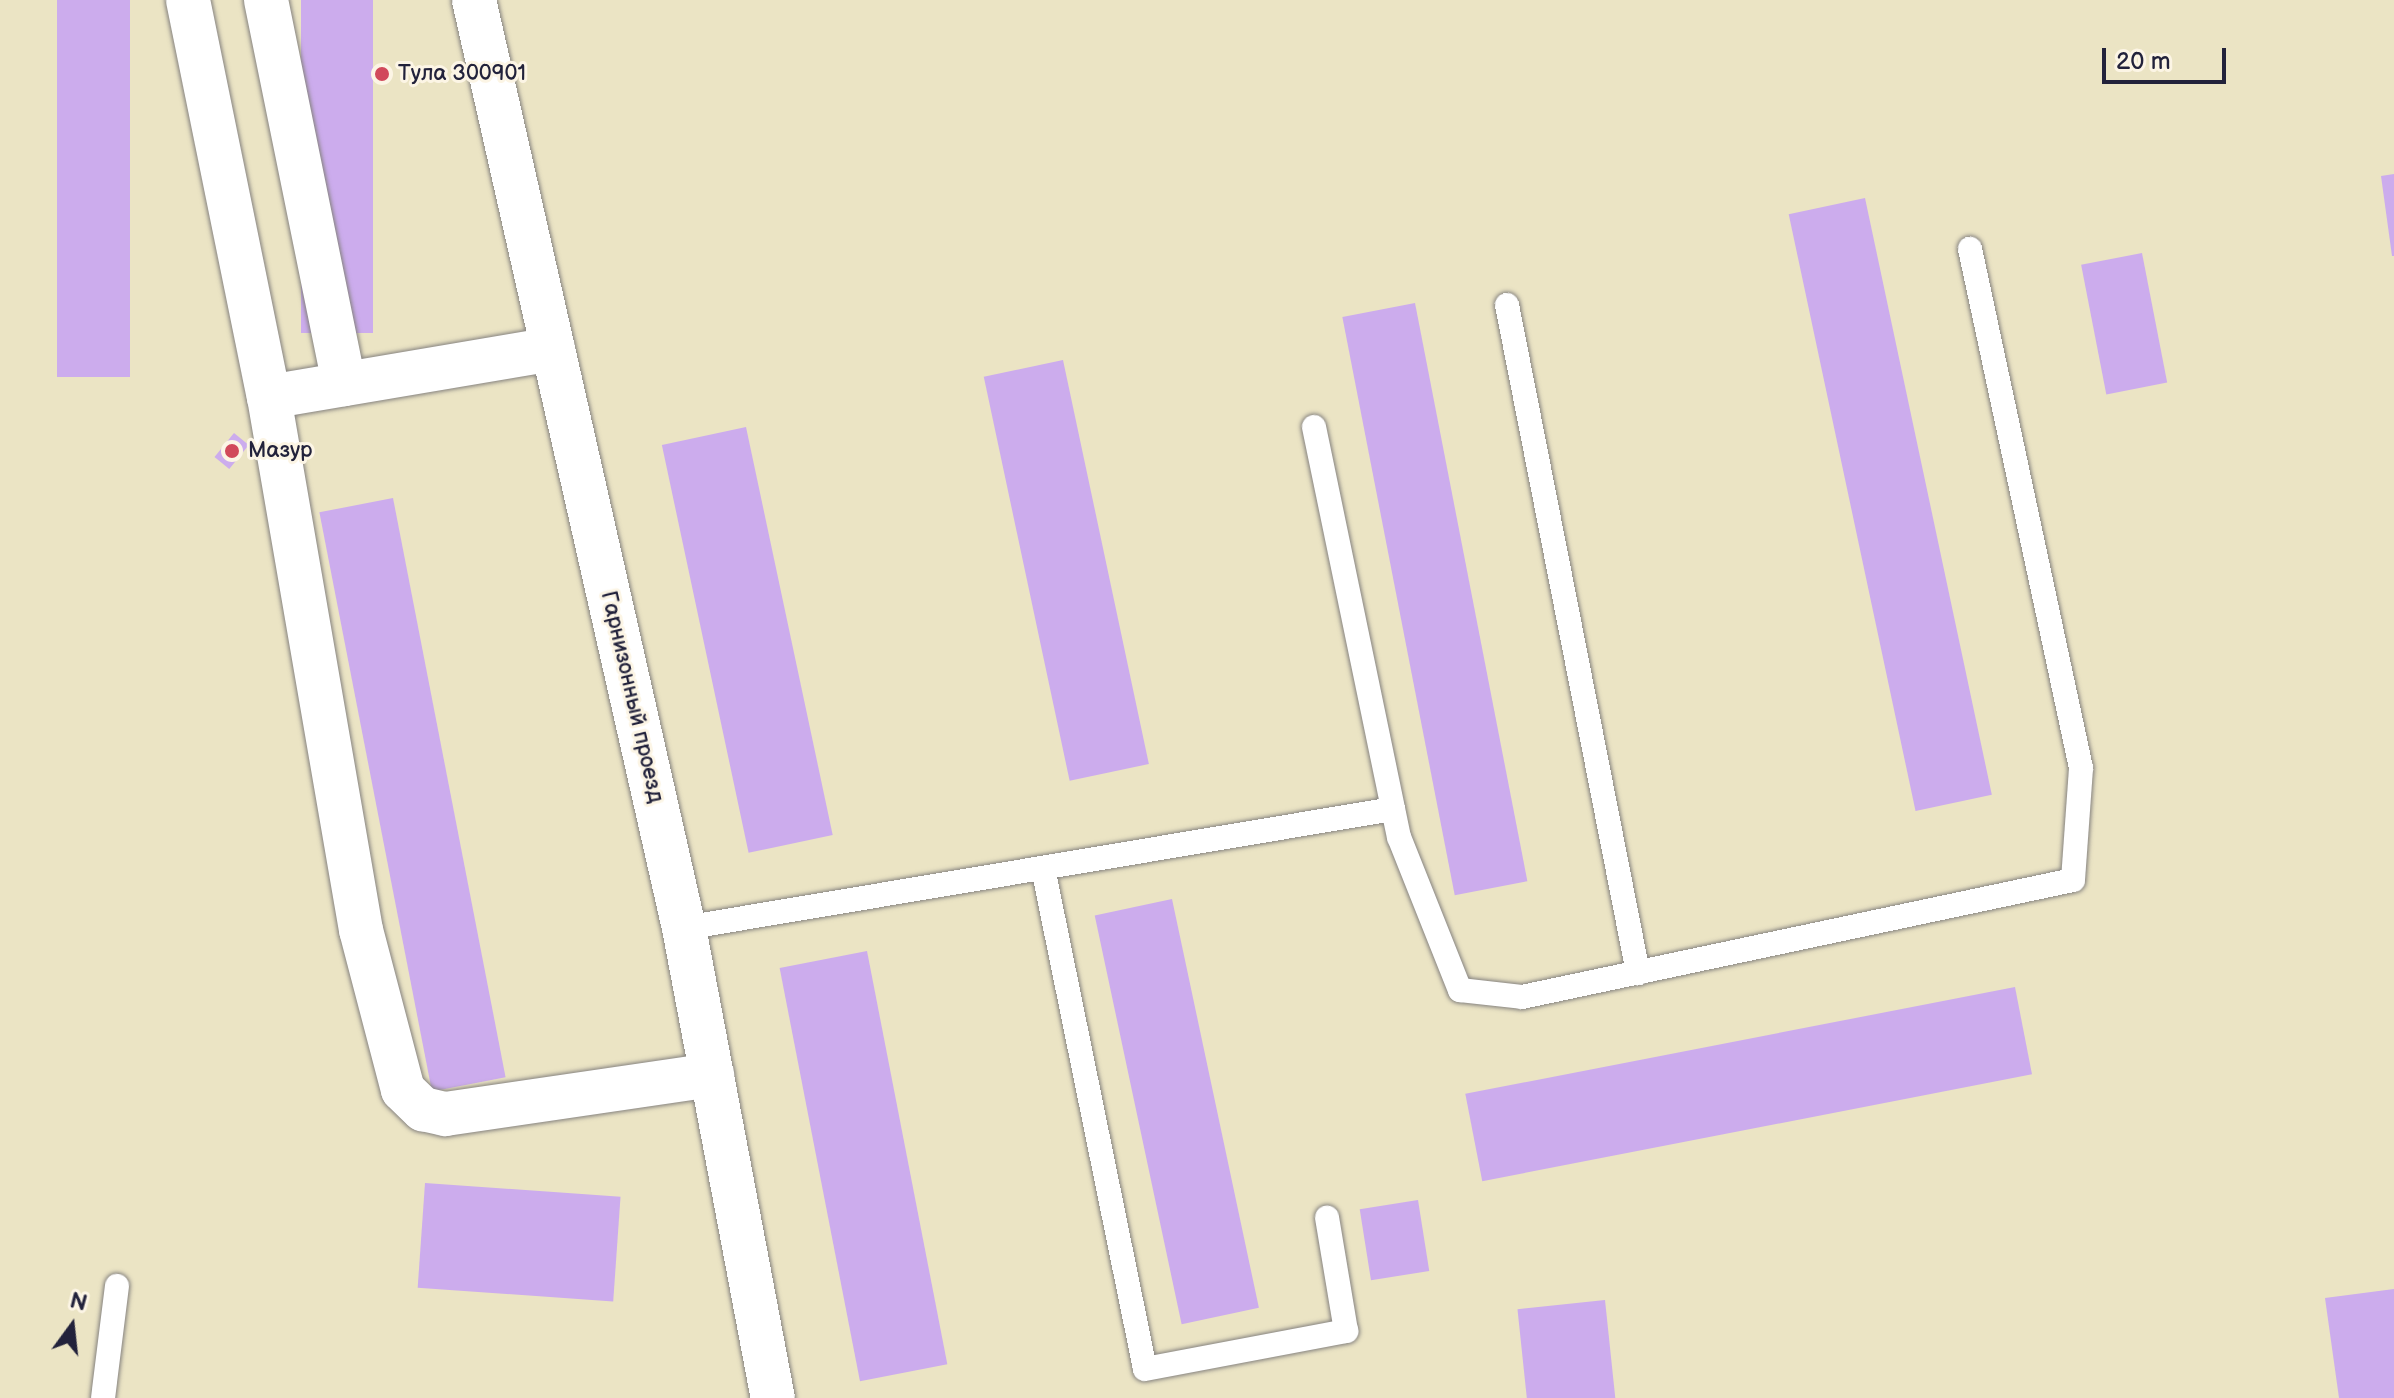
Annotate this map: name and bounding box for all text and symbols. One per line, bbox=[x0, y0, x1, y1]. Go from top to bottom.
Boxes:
scale bar bbox=[2106, 32, 2230, 82]
text: 20 m bbox=[2116, 47, 2171, 76]
place label: Тула 300901 bbox=[398, 61, 526, 87]
marker: Тула 300901 bbox=[373, 65, 391, 83]
place label: Мазур bbox=[248, 438, 313, 464]
marker: Мазур bbox=[223, 442, 241, 460]
street label: Гарнизонный проезд bbox=[595, 589, 669, 805]
north arrow bbox=[32, 1286, 112, 1366]
text: N bbox=[67, 1287, 90, 1318]

